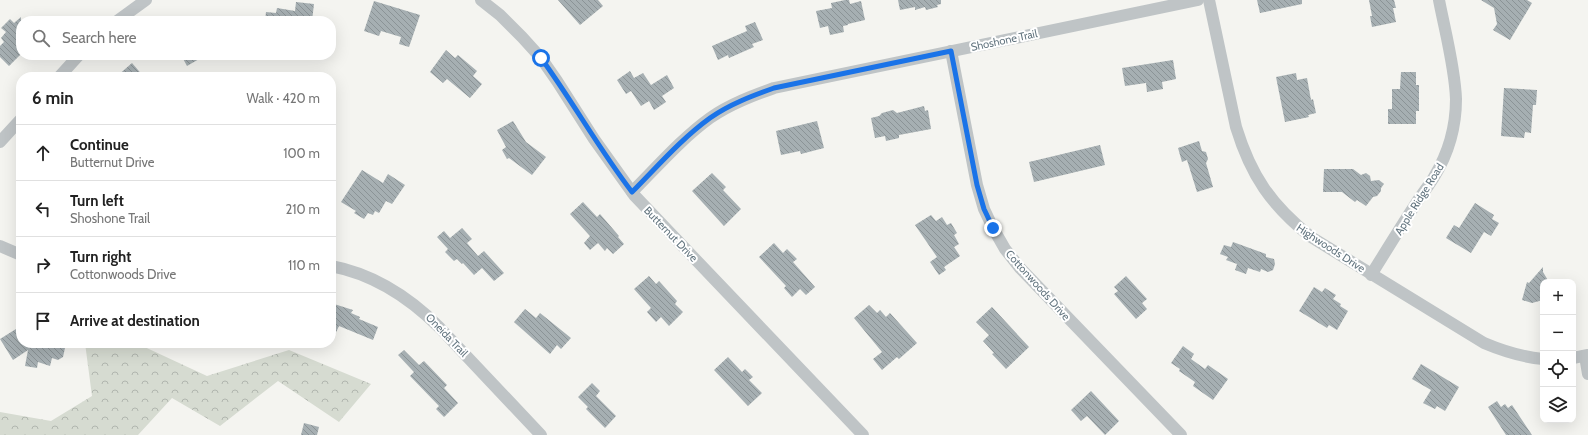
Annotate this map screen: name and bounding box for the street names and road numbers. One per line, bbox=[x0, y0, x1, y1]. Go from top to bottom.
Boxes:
street label: Shoshone Trail bbox=[969, 26, 1039, 54]
street label: Apple Ridge Road bbox=[1391, 160, 1447, 238]
street label: Butternut Drive bbox=[641, 203, 701, 265]
street label: Highwoods Drive bbox=[1294, 221, 1368, 276]
street label: Cottonwoods Drive bbox=[1003, 247, 1074, 323]
street label: Oneida Trail bbox=[423, 310, 471, 360]

